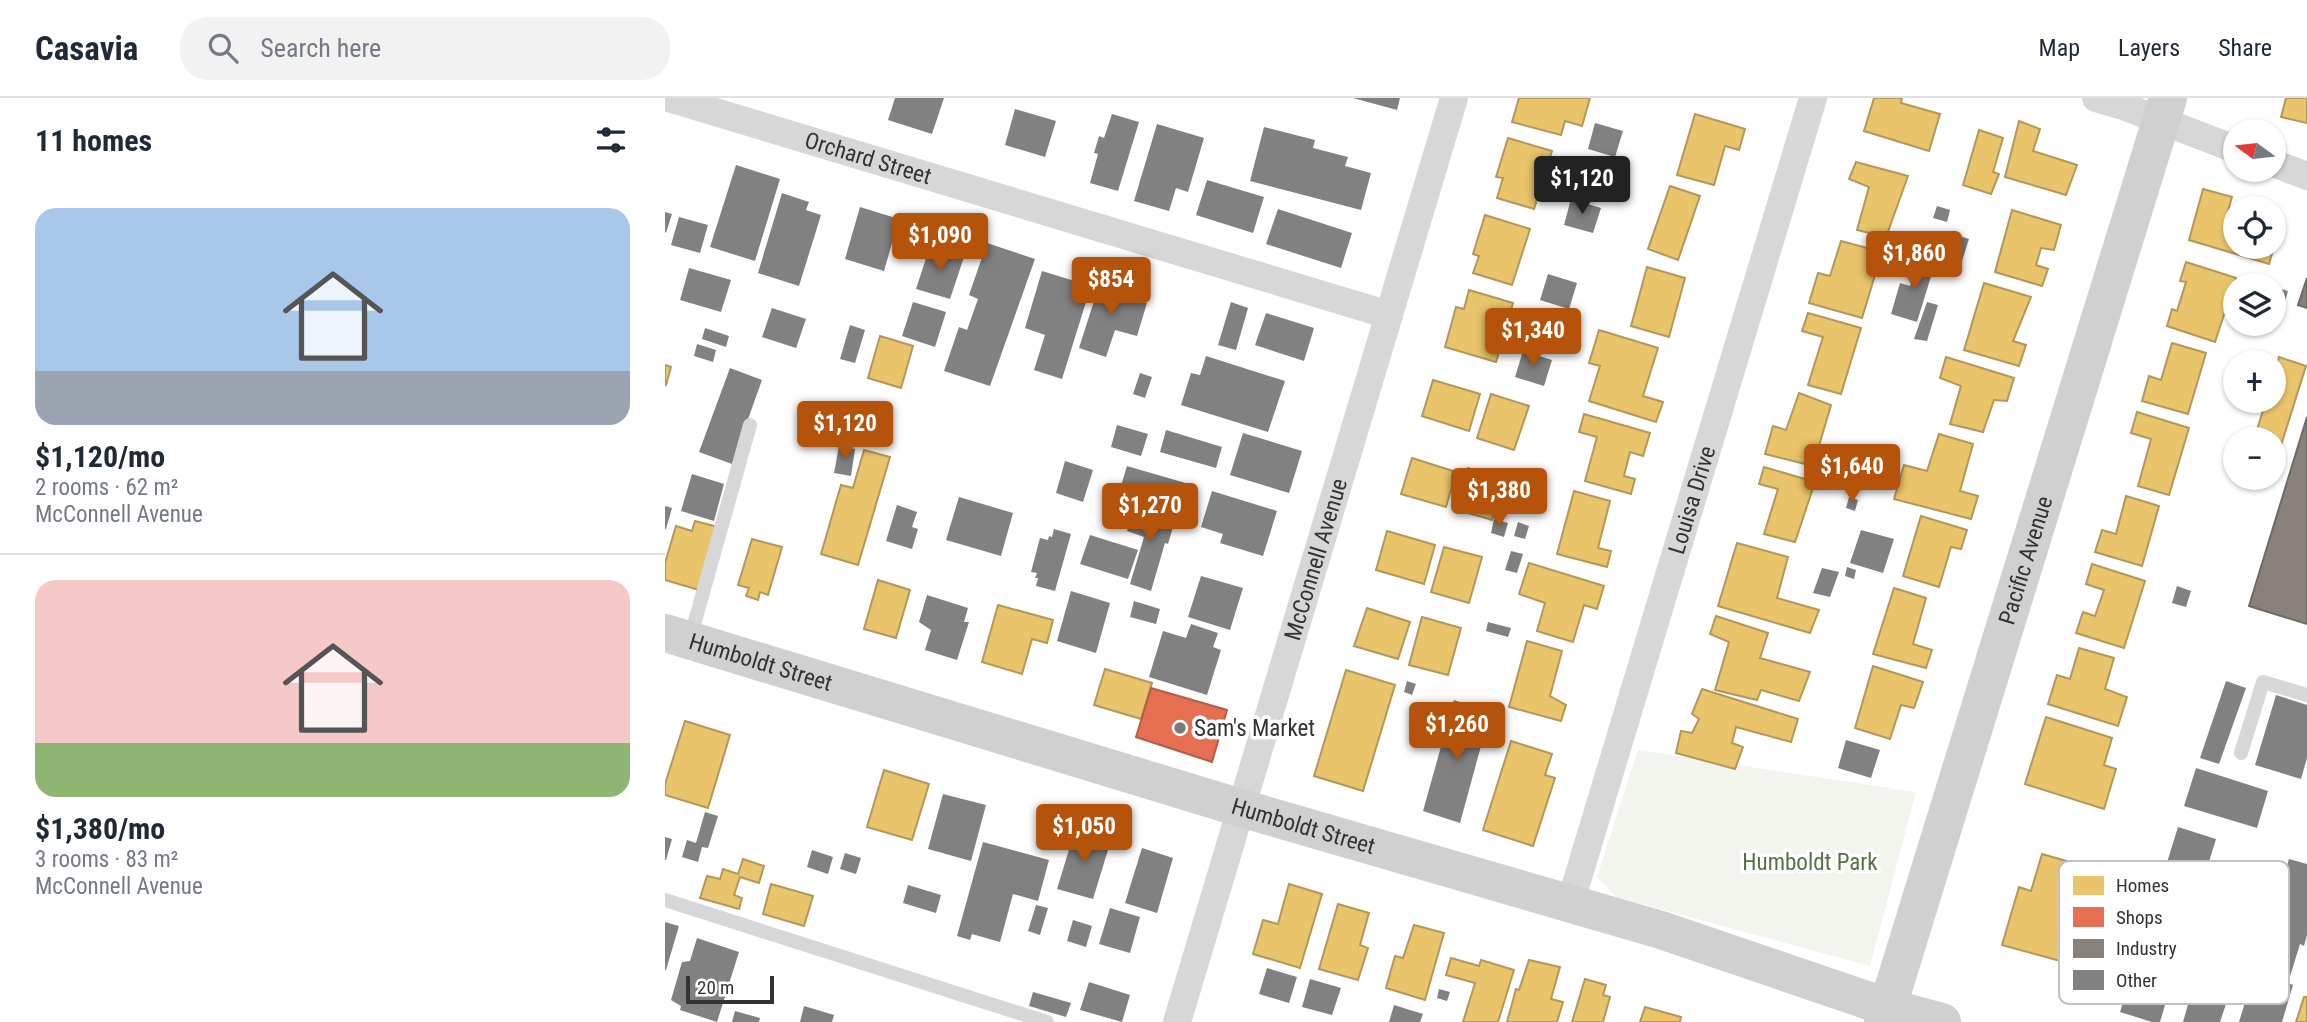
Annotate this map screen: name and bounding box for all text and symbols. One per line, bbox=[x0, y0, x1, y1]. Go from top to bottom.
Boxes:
search box bbox=[180, 17, 670, 80]
text: Casavia bbox=[35, 29, 138, 68]
icon: search bbox=[204, 29, 242, 67]
text: Search here bbox=[260, 33, 381, 63]
text: Map bbox=[2039, 34, 2080, 62]
text: Layers bbox=[2118, 34, 2180, 62]
text: Share bbox=[2218, 34, 2272, 62]
north arrow bbox=[2223, 119, 2285, 182]
map controls bbox=[2223, 119, 2286, 490]
icon: filters bbox=[592, 121, 630, 159]
text: 11 homes bbox=[35, 123, 152, 158]
street label: Orchard Street bbox=[801, 127, 935, 190]
pin: $1,120 bbox=[1525, 156, 1639, 216]
text: $1,120 bbox=[1550, 165, 1614, 192]
button: locate bbox=[2223, 196, 2286, 259]
pin: $1,090 bbox=[883, 214, 997, 273]
text: $1,090 bbox=[908, 222, 972, 249]
pin: $1,860 bbox=[1857, 232, 1971, 291]
text: $1,860 bbox=[1882, 240, 1946, 267]
icon: home bbox=[270, 253, 396, 379]
pin: $854 bbox=[1070, 258, 1152, 317]
text: $854 bbox=[1088, 266, 1134, 293]
button: layers bbox=[2223, 273, 2286, 336]
pin: $1,340 bbox=[1476, 308, 1590, 368]
text: $1,340 bbox=[1501, 317, 1565, 344]
button: + bbox=[2223, 350, 2286, 413]
pin: $1,120 bbox=[788, 402, 902, 461]
text: $1,120 bbox=[813, 410, 877, 437]
button: − bbox=[2223, 427, 2286, 490]
text: $1,120/mo bbox=[35, 439, 165, 474]
street label: Louisa Drive bbox=[1663, 443, 1721, 557]
pin: $1,640 bbox=[1795, 444, 1909, 504]
text: $1,640 bbox=[1820, 453, 1884, 480]
pin: $1,380 bbox=[1442, 468, 1556, 528]
text: 2 rooms · 62 m² bbox=[35, 474, 178, 501]
street label: McConnell Avenue bbox=[1279, 475, 1353, 644]
text: $1,380 bbox=[1467, 477, 1531, 504]
pin: $1,270 bbox=[1093, 484, 1207, 543]
text: $1,270 bbox=[1118, 492, 1182, 519]
street label: Pacific Avenue bbox=[1993, 493, 2058, 628]
text: McConnell Avenue bbox=[35, 501, 203, 528]
icon: home bbox=[270, 625, 396, 751]
street label: Humboldt Street bbox=[686, 628, 835, 697]
pin: $1,260 bbox=[1400, 702, 1514, 762]
text: $1,260 bbox=[1425, 711, 1489, 738]
place label: Sam's Market bbox=[1194, 715, 1315, 742]
marker: Sam's Market bbox=[1172, 720, 1188, 736]
street label: Humboldt Street bbox=[1228, 793, 1378, 860]
pin: $1,050 bbox=[1027, 804, 1141, 864]
text: $1,380/mo bbox=[35, 811, 165, 846]
text: $1,050 bbox=[1052, 813, 1116, 840]
text: 3 rooms · 83 m² bbox=[35, 846, 178, 873]
park label: Humboldt Park bbox=[1742, 849, 1878, 876]
legend bbox=[2059, 861, 2289, 1004]
text: McConnell Avenue bbox=[35, 873, 203, 900]
text: Homes bbox=[2116, 874, 2169, 897]
text: Shops bbox=[2116, 906, 2163, 929]
text: Industry bbox=[2116, 937, 2177, 960]
text: Other bbox=[2116, 969, 2157, 992]
scale bar bbox=[686, 973, 773, 1005]
text: 20 m bbox=[697, 976, 734, 999]

